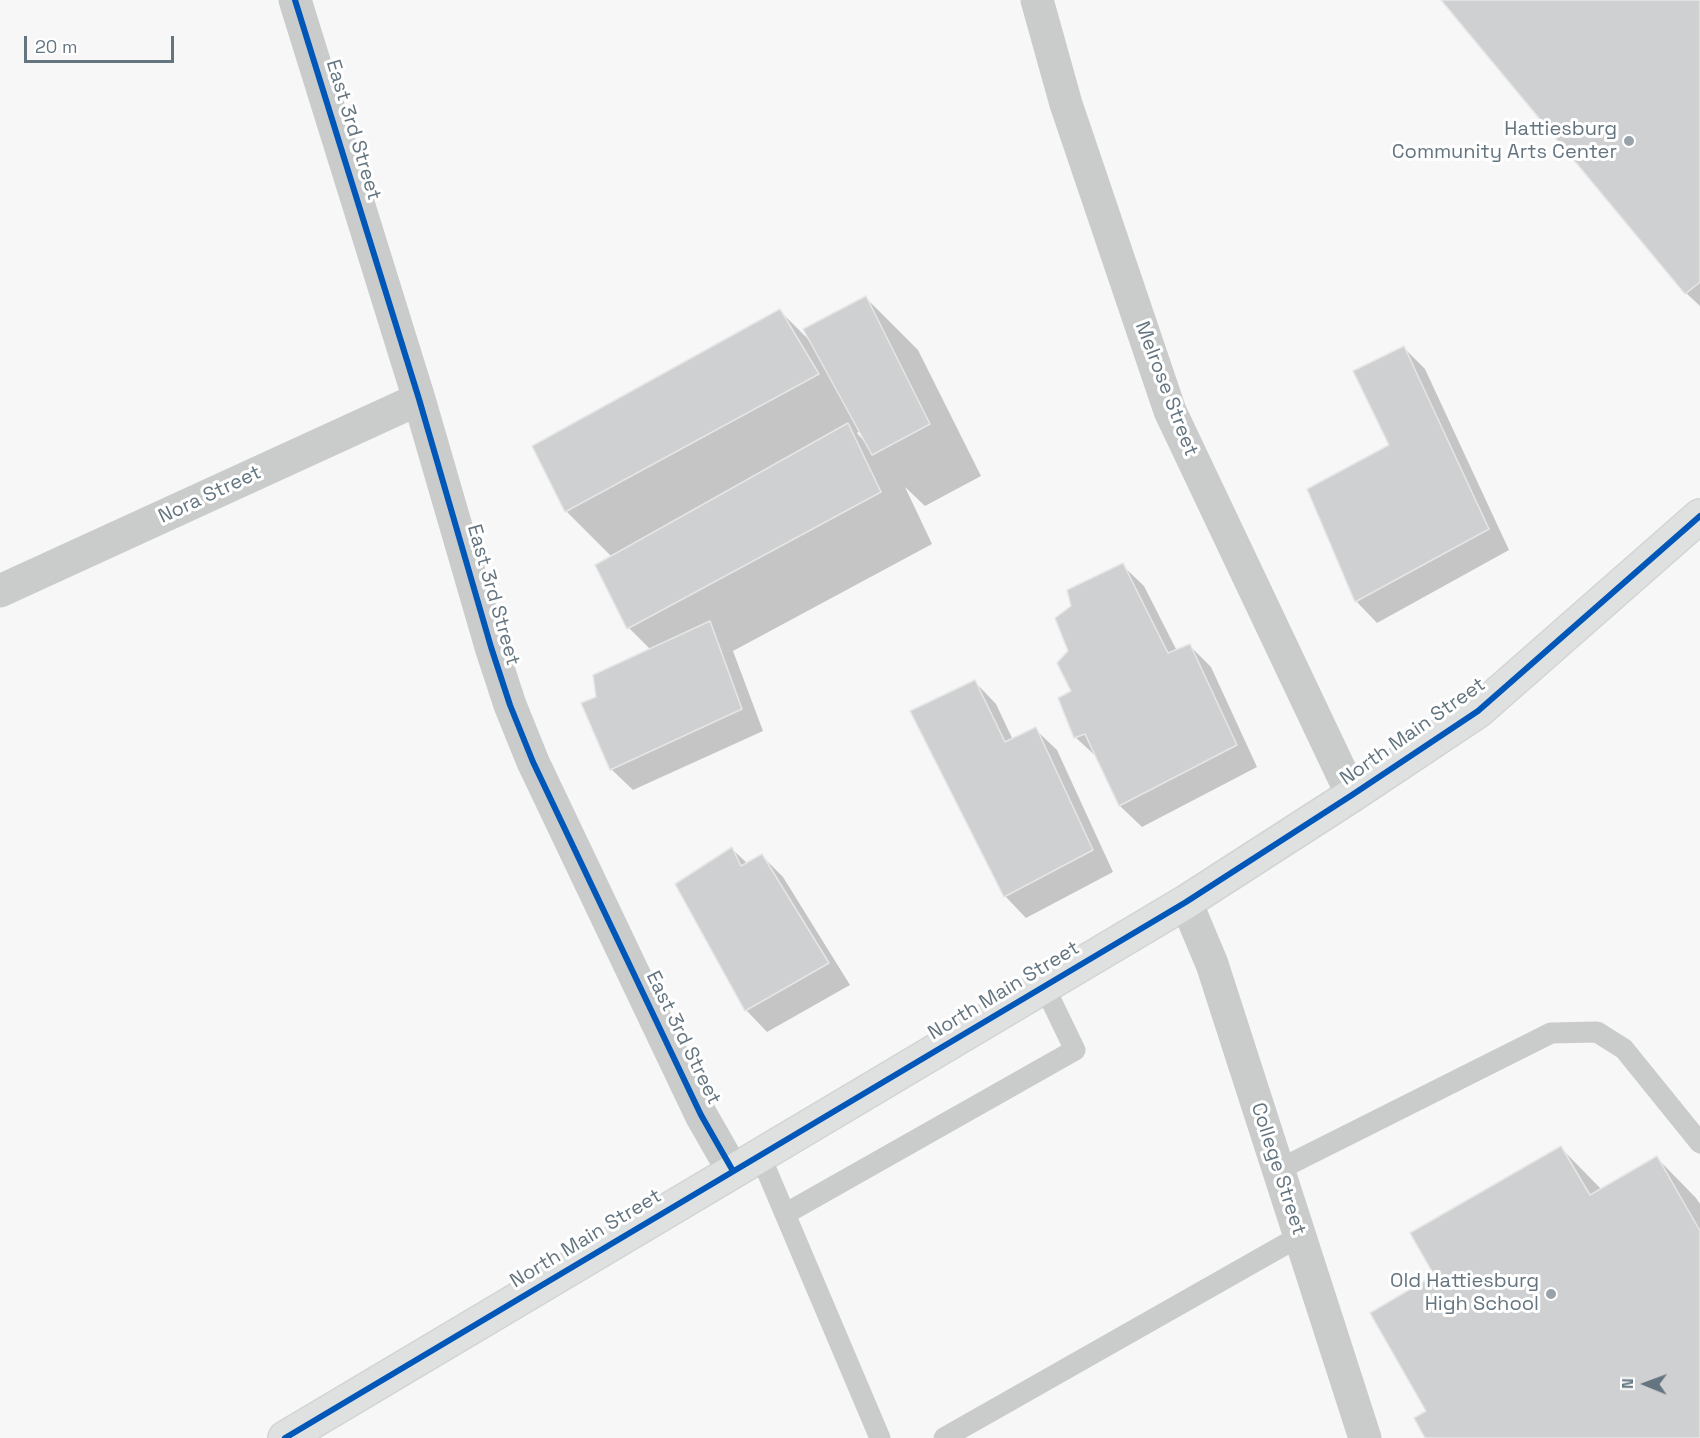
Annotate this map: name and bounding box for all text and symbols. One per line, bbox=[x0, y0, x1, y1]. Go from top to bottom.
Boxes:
scale bar bbox=[27, 24, 177, 62]
text: 20 m bbox=[35, 35, 78, 58]
street label: East 3rd Street bbox=[320, 57, 386, 203]
place label: Hattiesburg Community Arts Center bbox=[1392, 118, 1617, 165]
marker: Hattiesburg Community Arts Center bbox=[1622, 134, 1636, 148]
street label: Melrose Street bbox=[1129, 318, 1203, 460]
street label: Nora Street bbox=[155, 461, 265, 529]
street label: East 3rd Street bbox=[461, 522, 525, 668]
street label: North Main Street bbox=[1336, 673, 1490, 791]
street label: North Main Street bbox=[924, 936, 1084, 1046]
street label: East 3rd Street bbox=[640, 967, 726, 1109]
street label: College Street bbox=[1245, 1100, 1311, 1238]
street label: North Main Street bbox=[506, 1184, 666, 1294]
place label: Old Hattiesburg High School bbox=[1390, 1270, 1539, 1317]
marker: Old Hattiesburg High School bbox=[1544, 1287, 1558, 1301]
north arrow bbox=[1616, 1354, 1676, 1414]
text: N bbox=[1617, 1378, 1638, 1389]

